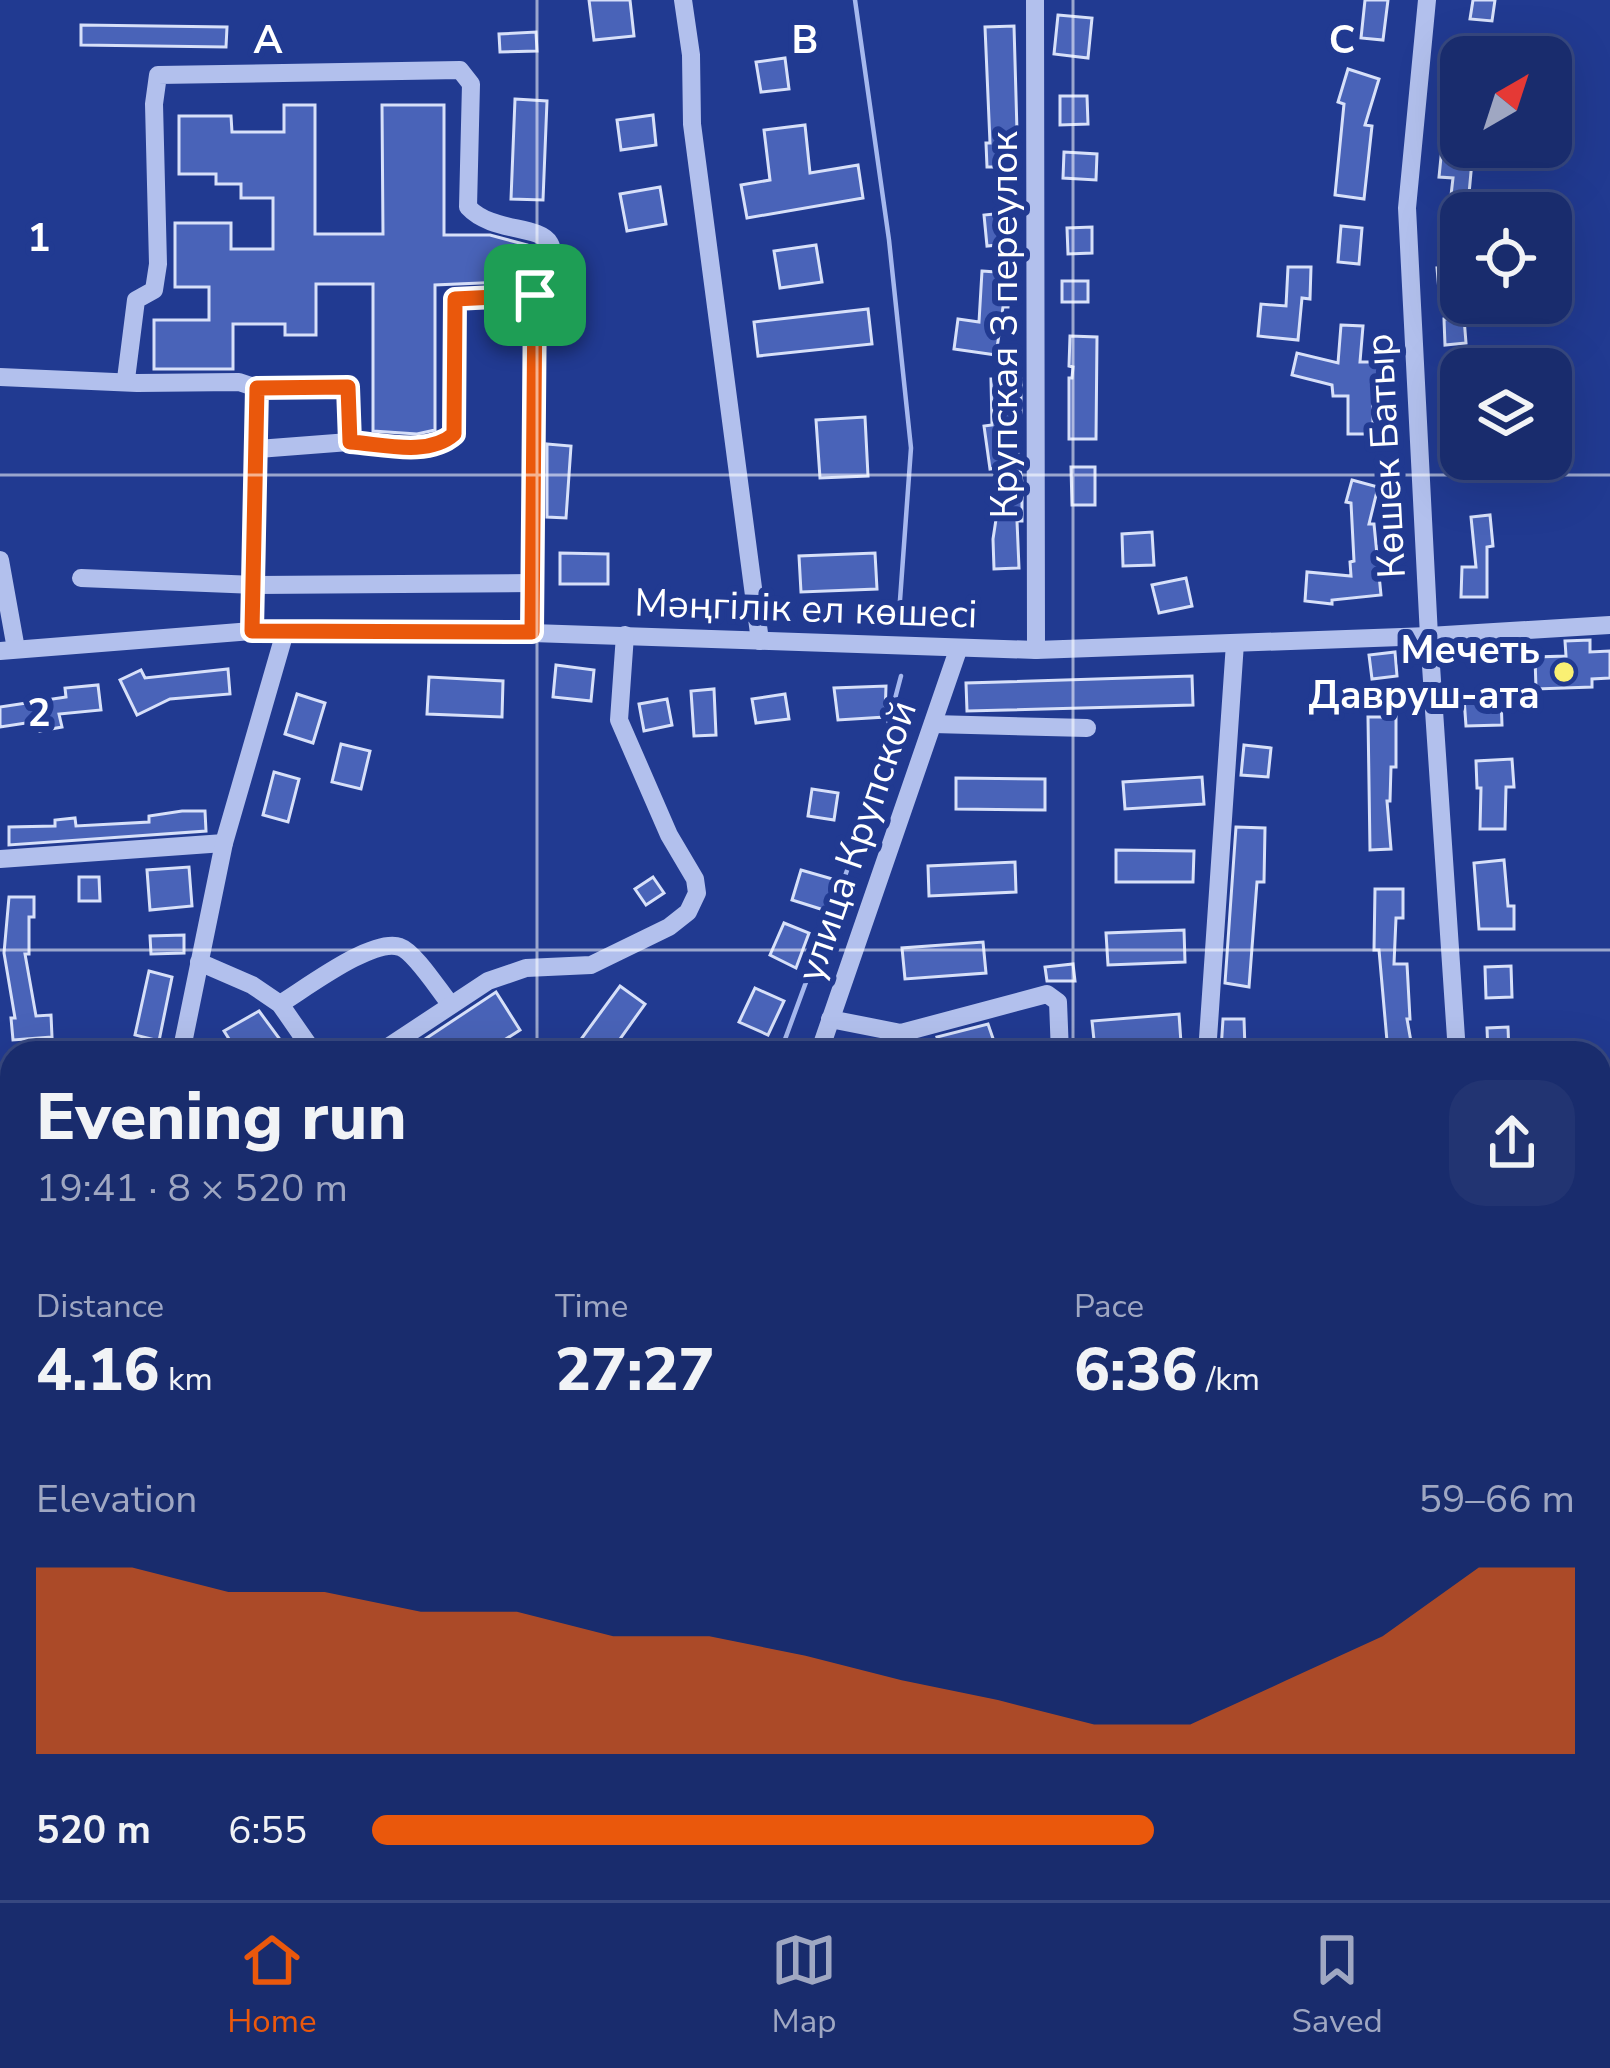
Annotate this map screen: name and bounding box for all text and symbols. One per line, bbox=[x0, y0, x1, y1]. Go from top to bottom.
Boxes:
text: A bbox=[253, 14, 283, 67]
text: B bbox=[792, 14, 818, 67]
text: C bbox=[1329, 14, 1355, 67]
north arrow bbox=[1440, 36, 1572, 168]
map controls bbox=[1440, 36, 1572, 480]
street label: Крупская 3 переулок bbox=[978, 131, 1031, 519]
button: locate bbox=[1440, 192, 1572, 324]
text: 1 bbox=[27, 212, 51, 265]
pin bbox=[484, 244, 586, 346]
icon: arrive bbox=[502, 262, 568, 328]
street label: Көшек Батыр bbox=[1353, 332, 1419, 580]
button: layers bbox=[1440, 348, 1572, 480]
street label: Мәңгілік ел көшесі bbox=[634, 577, 978, 641]
place label: Мечеть Давруш-ата bbox=[1309, 624, 1540, 722]
marker: Мечеть Давруш-ата bbox=[1551, 659, 1577, 685]
text: 2 bbox=[27, 687, 51, 740]
street label: улица Крупской bbox=[784, 694, 930, 988]
text: Evening run bbox=[36, 1072, 407, 1162]
button: share bbox=[1449, 1080, 1575, 1206]
text: 19:41 · 8 × 520 m bbox=[36, 1162, 348, 1215]
text: Distance bbox=[36, 1284, 164, 1329]
text: Time bbox=[555, 1284, 628, 1329]
text: Pace bbox=[1074, 1284, 1144, 1329]
text: 4.16 bbox=[36, 1329, 160, 1411]
text: 27:27 bbox=[555, 1329, 715, 1411]
text: 6:36 bbox=[1074, 1329, 1198, 1411]
text: km bbox=[160, 1357, 213, 1402]
text: /km bbox=[1198, 1357, 1260, 1402]
text: Elevation bbox=[36, 1473, 197, 1526]
text: 59–66 m bbox=[1418, 1473, 1575, 1526]
text: 520 m bbox=[36, 1804, 151, 1857]
text: 6:55 bbox=[228, 1804, 307, 1857]
tab: Home bbox=[227, 1927, 317, 2044]
tab: Map bbox=[771, 1927, 837, 2044]
tab: Saved bbox=[1292, 1927, 1383, 2044]

